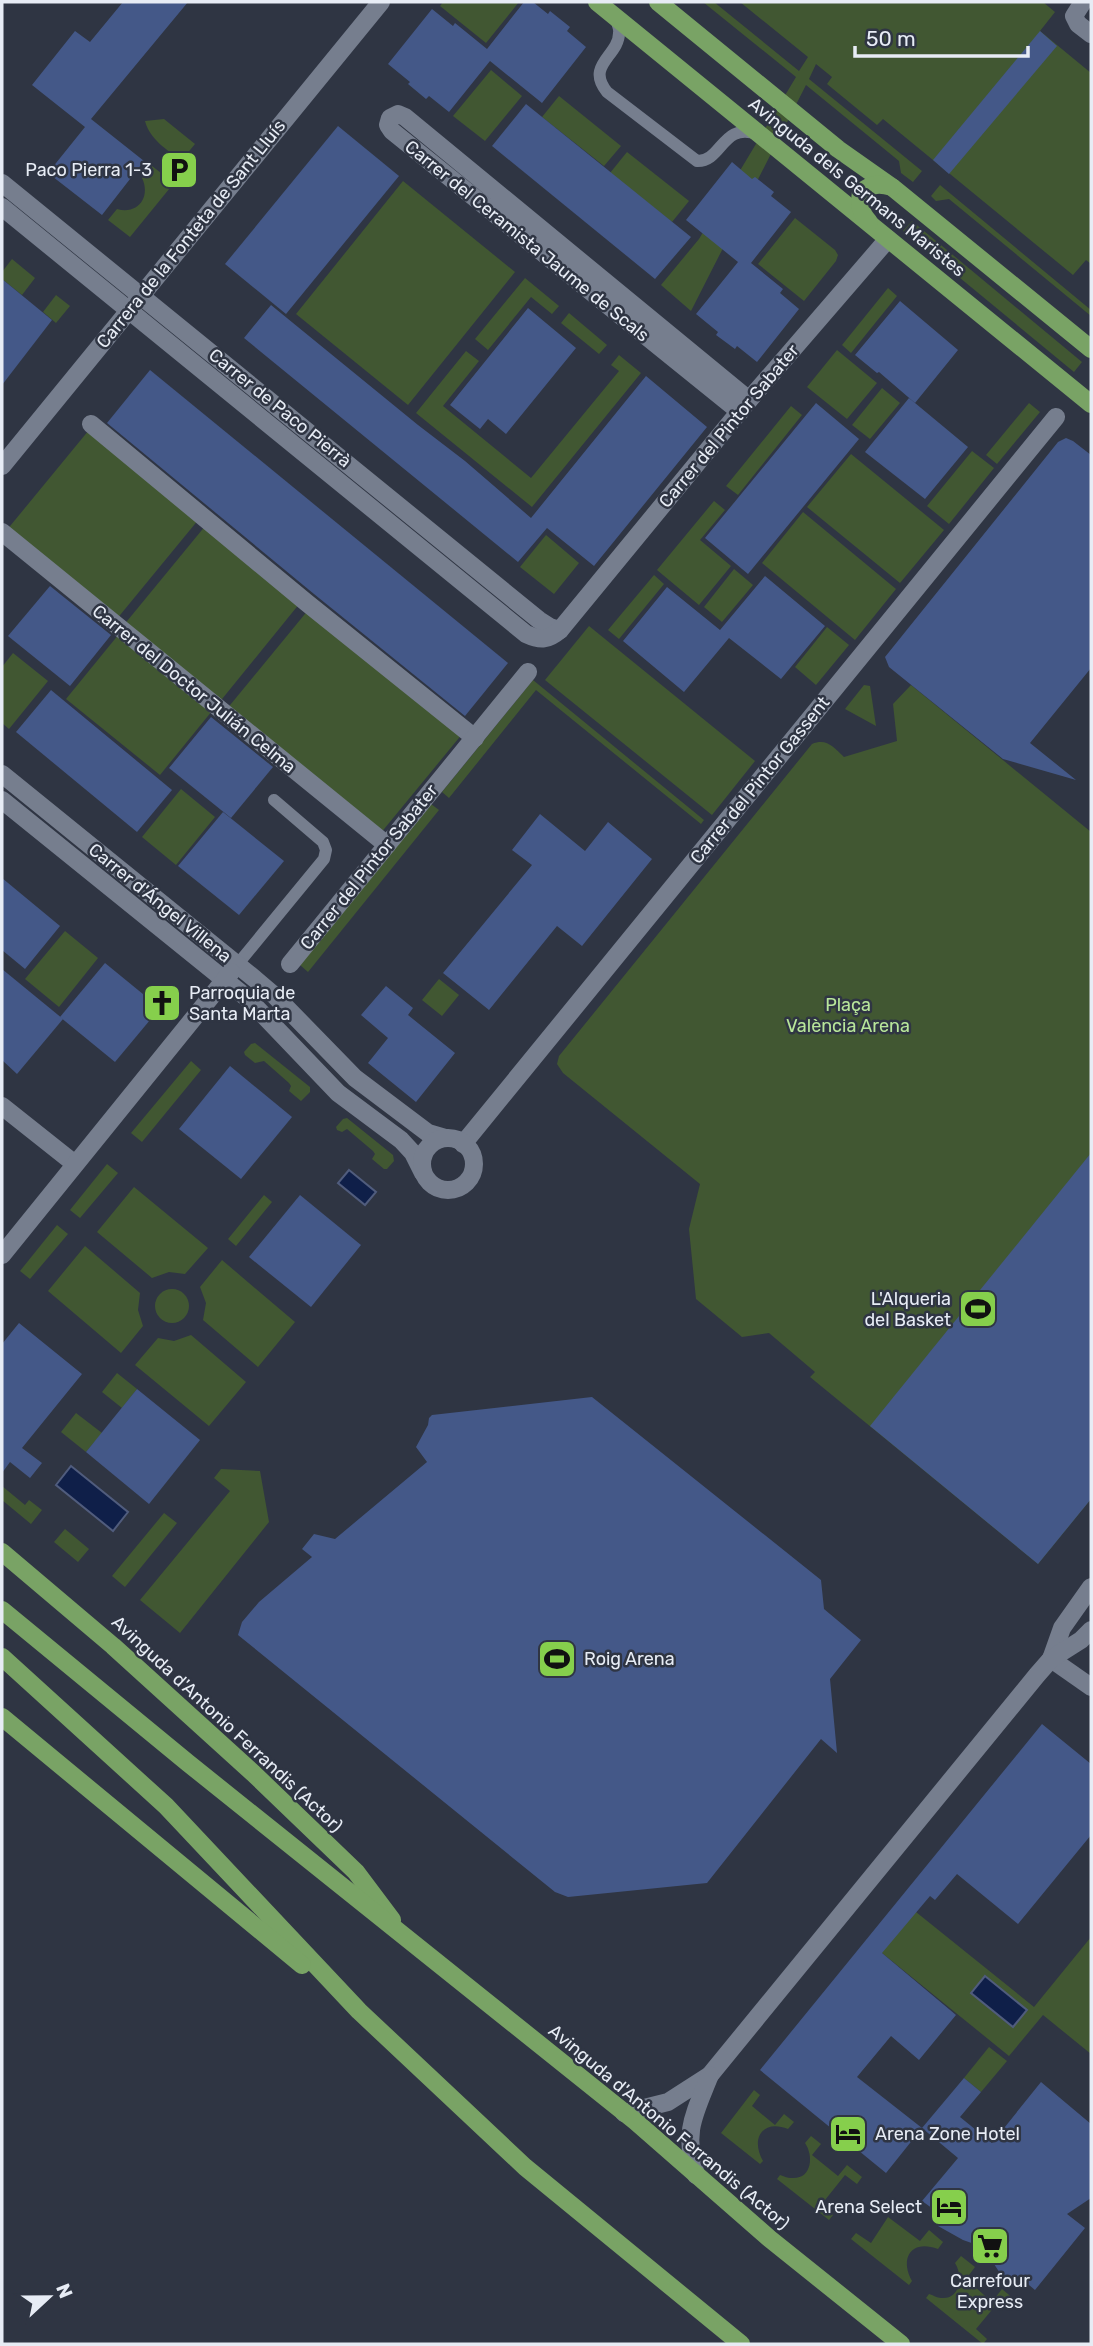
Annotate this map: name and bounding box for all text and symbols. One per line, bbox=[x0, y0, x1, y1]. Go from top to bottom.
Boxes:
scale bar bbox=[855, 14, 1028, 58]
text: 50 m bbox=[866, 26, 916, 51]
street label: Avinguda dels Germans Maristes bbox=[744, 93, 970, 281]
street label: Carrera de la Fonteta de Sant Lluís bbox=[92, 115, 290, 353]
street label: Carrer del Ceramista Jaume de Scals bbox=[400, 136, 654, 346]
parking icon: Paco Pierra 1-3 bbox=[158, 149, 200, 191]
place label: Paco Pierra 1-3 bbox=[25, 159, 152, 181]
street label: Carrer del Pintor Sabater bbox=[654, 340, 804, 512]
street label: Carrer de Paco Pierrà bbox=[204, 344, 356, 472]
street label: Carrer del Doctor Julián Celma bbox=[88, 600, 300, 778]
street label: Carrer del Pintor Gassent bbox=[686, 692, 834, 868]
street label: Carrer del Pintor Sabater bbox=[295, 780, 443, 954]
street label: Carrer d'Ángel Villena bbox=[84, 839, 236, 967]
church icon: Parroquia de Santa Marta bbox=[141, 982, 183, 1024]
place label: Parroquia de Santa Marta bbox=[189, 982, 295, 1025]
park label: Plaça València Arena bbox=[786, 994, 910, 1037]
place label: L'Alqueria del Basket bbox=[864, 1288, 951, 1331]
sports icon: L'Alqueria del Basket bbox=[957, 1288, 999, 1330]
street label: Avinguda d'Antonio Ferrandis (Actor) bbox=[107, 1611, 347, 1837]
sports icon: Roig Arena bbox=[536, 1638, 578, 1680]
place label: Roig Arena bbox=[584, 1648, 675, 1670]
street label: Avinguda d'Antonio Ferrandis (Actor) bbox=[544, 2020, 794, 2234]
hotel icon: Arena Zone Hotel bbox=[827, 2113, 869, 2155]
place label: Arena Zone Hotel bbox=[875, 2123, 1020, 2145]
hotel icon: Arena Select bbox=[928, 2186, 970, 2228]
place label: Arena Select bbox=[815, 2196, 922, 2218]
supermarket icon: Carrefour Express bbox=[969, 2225, 1011, 2267]
north arrow bbox=[14, 2262, 84, 2332]
place label: Carrefour Express bbox=[950, 2270, 1030, 2313]
text: N bbox=[51, 2280, 78, 2301]

